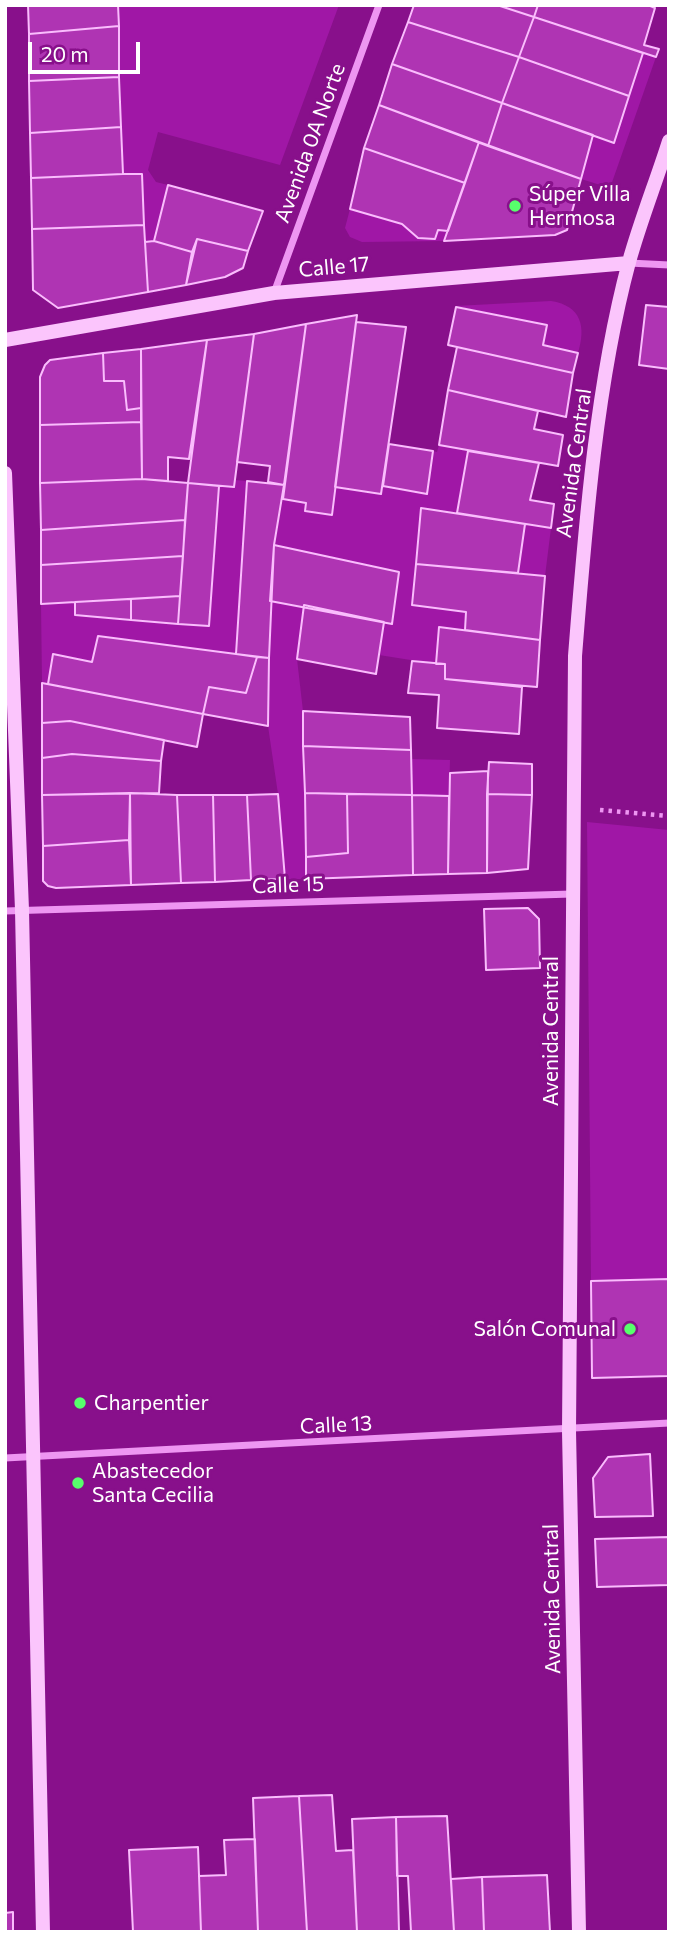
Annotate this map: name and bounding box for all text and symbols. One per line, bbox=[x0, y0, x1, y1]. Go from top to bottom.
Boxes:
scale bar bbox=[32, 28, 144, 72]
text: 20 m bbox=[41, 41, 89, 66]
street label: Avenida 0A Norte bbox=[269, 60, 351, 226]
place label: Súper Villa Hermosa bbox=[529, 181, 630, 231]
marker: Súper Villa Hermosa bbox=[507, 198, 523, 214]
street label: Calle 17 bbox=[297, 251, 371, 283]
street label: Avenida Central bbox=[551, 387, 597, 539]
street label: Calle 15 bbox=[251, 871, 325, 899]
street label: Avenida Central bbox=[538, 956, 564, 1106]
place label: Salón Comunal bbox=[473, 1316, 616, 1342]
marker: Salón Comunal bbox=[622, 1321, 638, 1337]
place label: Charpentier bbox=[94, 1390, 209, 1416]
marker: Charpentier bbox=[72, 1395, 88, 1411]
street label: Calle 13 bbox=[299, 1411, 373, 1439]
place label: Abastecedor Santa Cecilia bbox=[92, 1458, 214, 1508]
marker: Abastecedor Santa Cecilia bbox=[70, 1475, 86, 1491]
street label: Avenida Central bbox=[538, 1524, 566, 1674]

